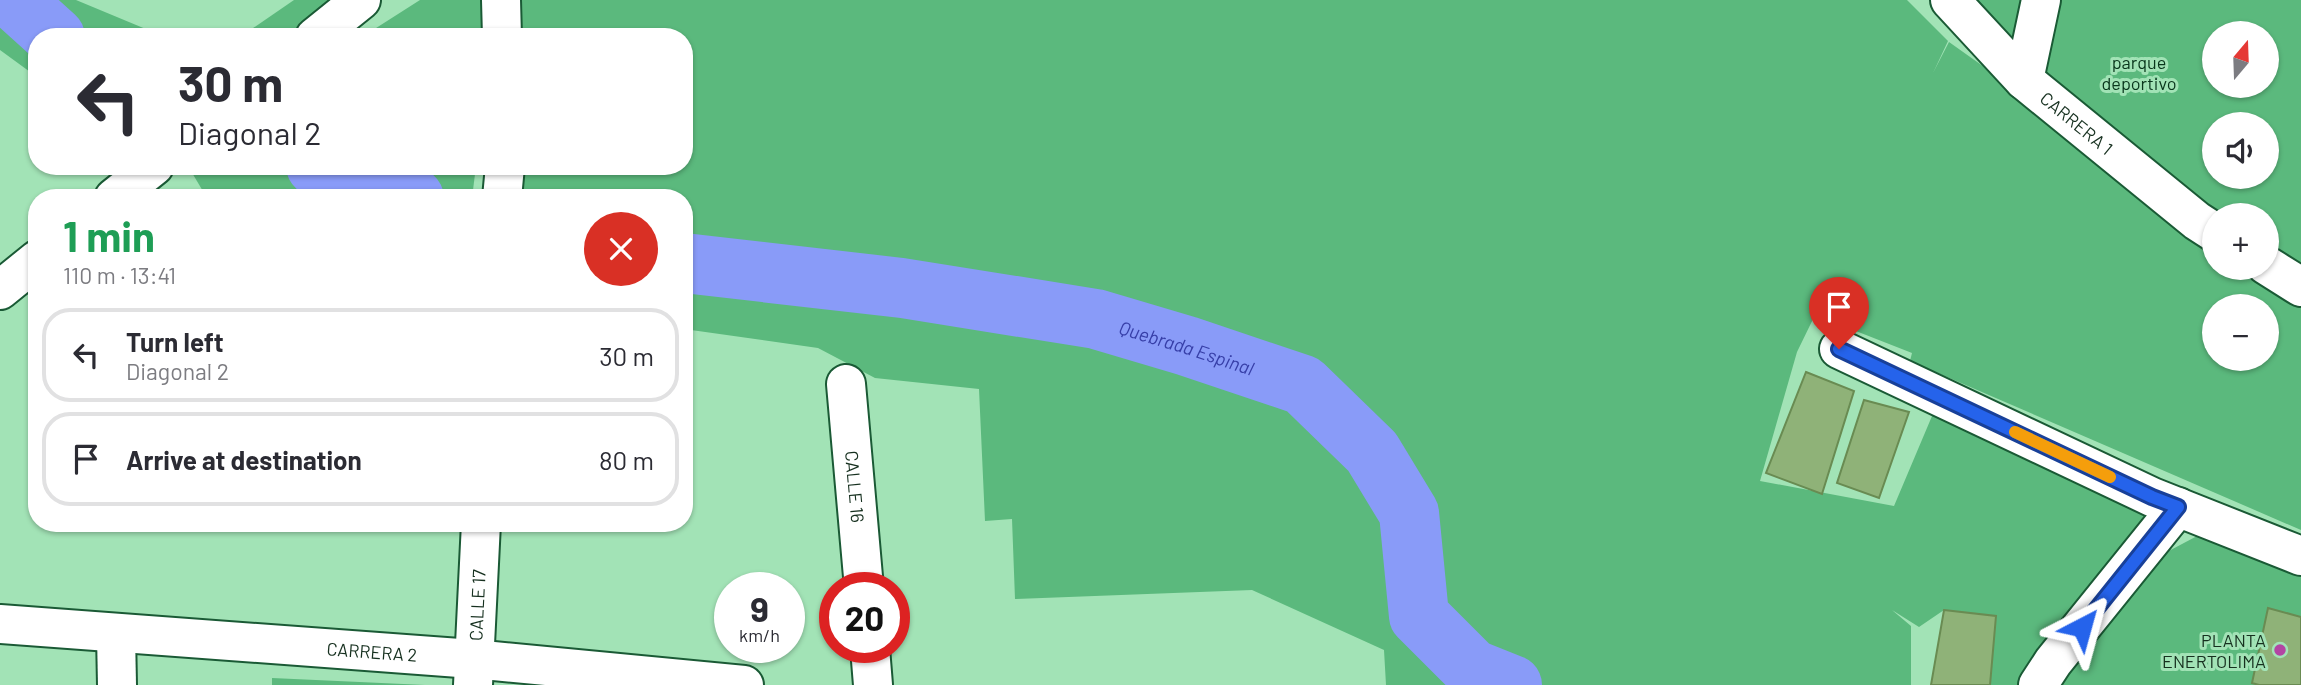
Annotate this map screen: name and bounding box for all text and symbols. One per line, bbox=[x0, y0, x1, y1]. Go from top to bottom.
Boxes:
north arrow bbox=[2202, 21, 2278, 98]
map controls bbox=[2202, 21, 2279, 371]
park label: parque deportivo bbox=[2101, 51, 2177, 94]
text: 30 m bbox=[178, 53, 283, 112]
icon: left bbox=[63, 56, 154, 147]
street label: CARRERA 1 bbox=[2036, 87, 2118, 159]
button: sound bbox=[2202, 112, 2279, 189]
text: Diagonal 2 bbox=[178, 113, 321, 151]
button: + bbox=[2202, 203, 2279, 280]
text: 1 min bbox=[63, 210, 155, 260]
button: close bbox=[584, 212, 658, 286]
text: 110 m · 13:41 bbox=[63, 261, 176, 289]
pin bbox=[1809, 277, 1869, 349]
icon: arrive bbox=[1820, 288, 1858, 326]
button: − bbox=[2202, 294, 2279, 371]
water label: Quebrada Espinal bbox=[1117, 315, 1258, 379]
text: Turn left bbox=[126, 326, 224, 357]
icon: left bbox=[67, 336, 105, 374]
text: 30 m bbox=[599, 340, 654, 371]
text: Diagonal 2 bbox=[126, 357, 229, 385]
icon: arrive bbox=[67, 440, 105, 478]
text: Arrive at destination bbox=[126, 444, 362, 475]
text: 80 m bbox=[599, 444, 654, 475]
street label: CALLE 16 bbox=[841, 450, 869, 524]
street label: CALLE 17 bbox=[464, 568, 490, 641]
speed limit sign: 20 bbox=[819, 572, 910, 663]
text: 9 bbox=[750, 587, 769, 629]
position arrow bbox=[2045, 590, 2119, 664]
text: km/h bbox=[739, 624, 780, 646]
place label: PLANTA ENERTOLIMA bbox=[2162, 629, 2266, 672]
street label: CARRERA 2 bbox=[326, 637, 418, 666]
marker: PLANTA ENERTOLIMA bbox=[2272, 642, 2288, 658]

